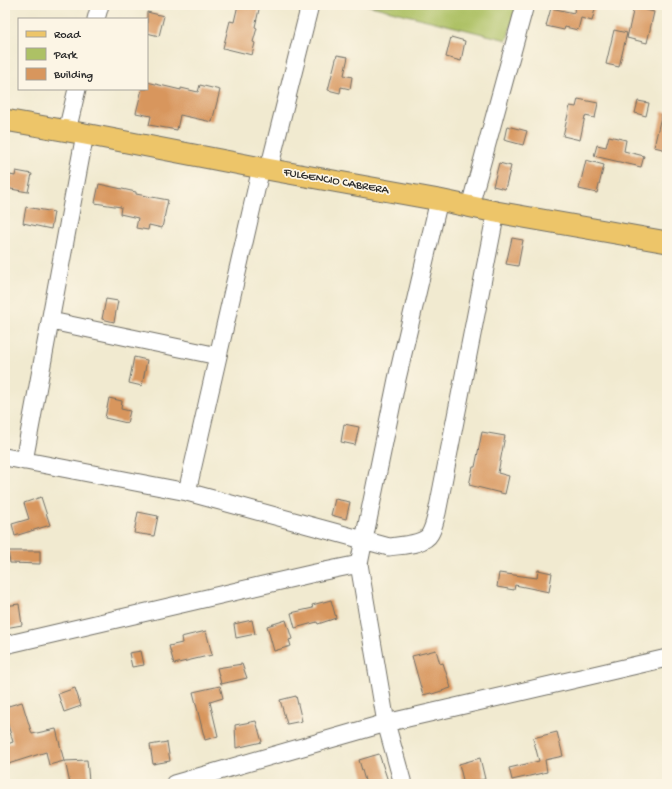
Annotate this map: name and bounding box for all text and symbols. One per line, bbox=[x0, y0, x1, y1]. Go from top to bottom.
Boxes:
legend bbox=[18, 18, 148, 90]
text: Road bbox=[54, 29, 81, 43]
text: Park bbox=[53, 49, 79, 63]
text: Building bbox=[53, 69, 93, 83]
street label: FULGENCIO CABRERA bbox=[281, 166, 391, 198]

